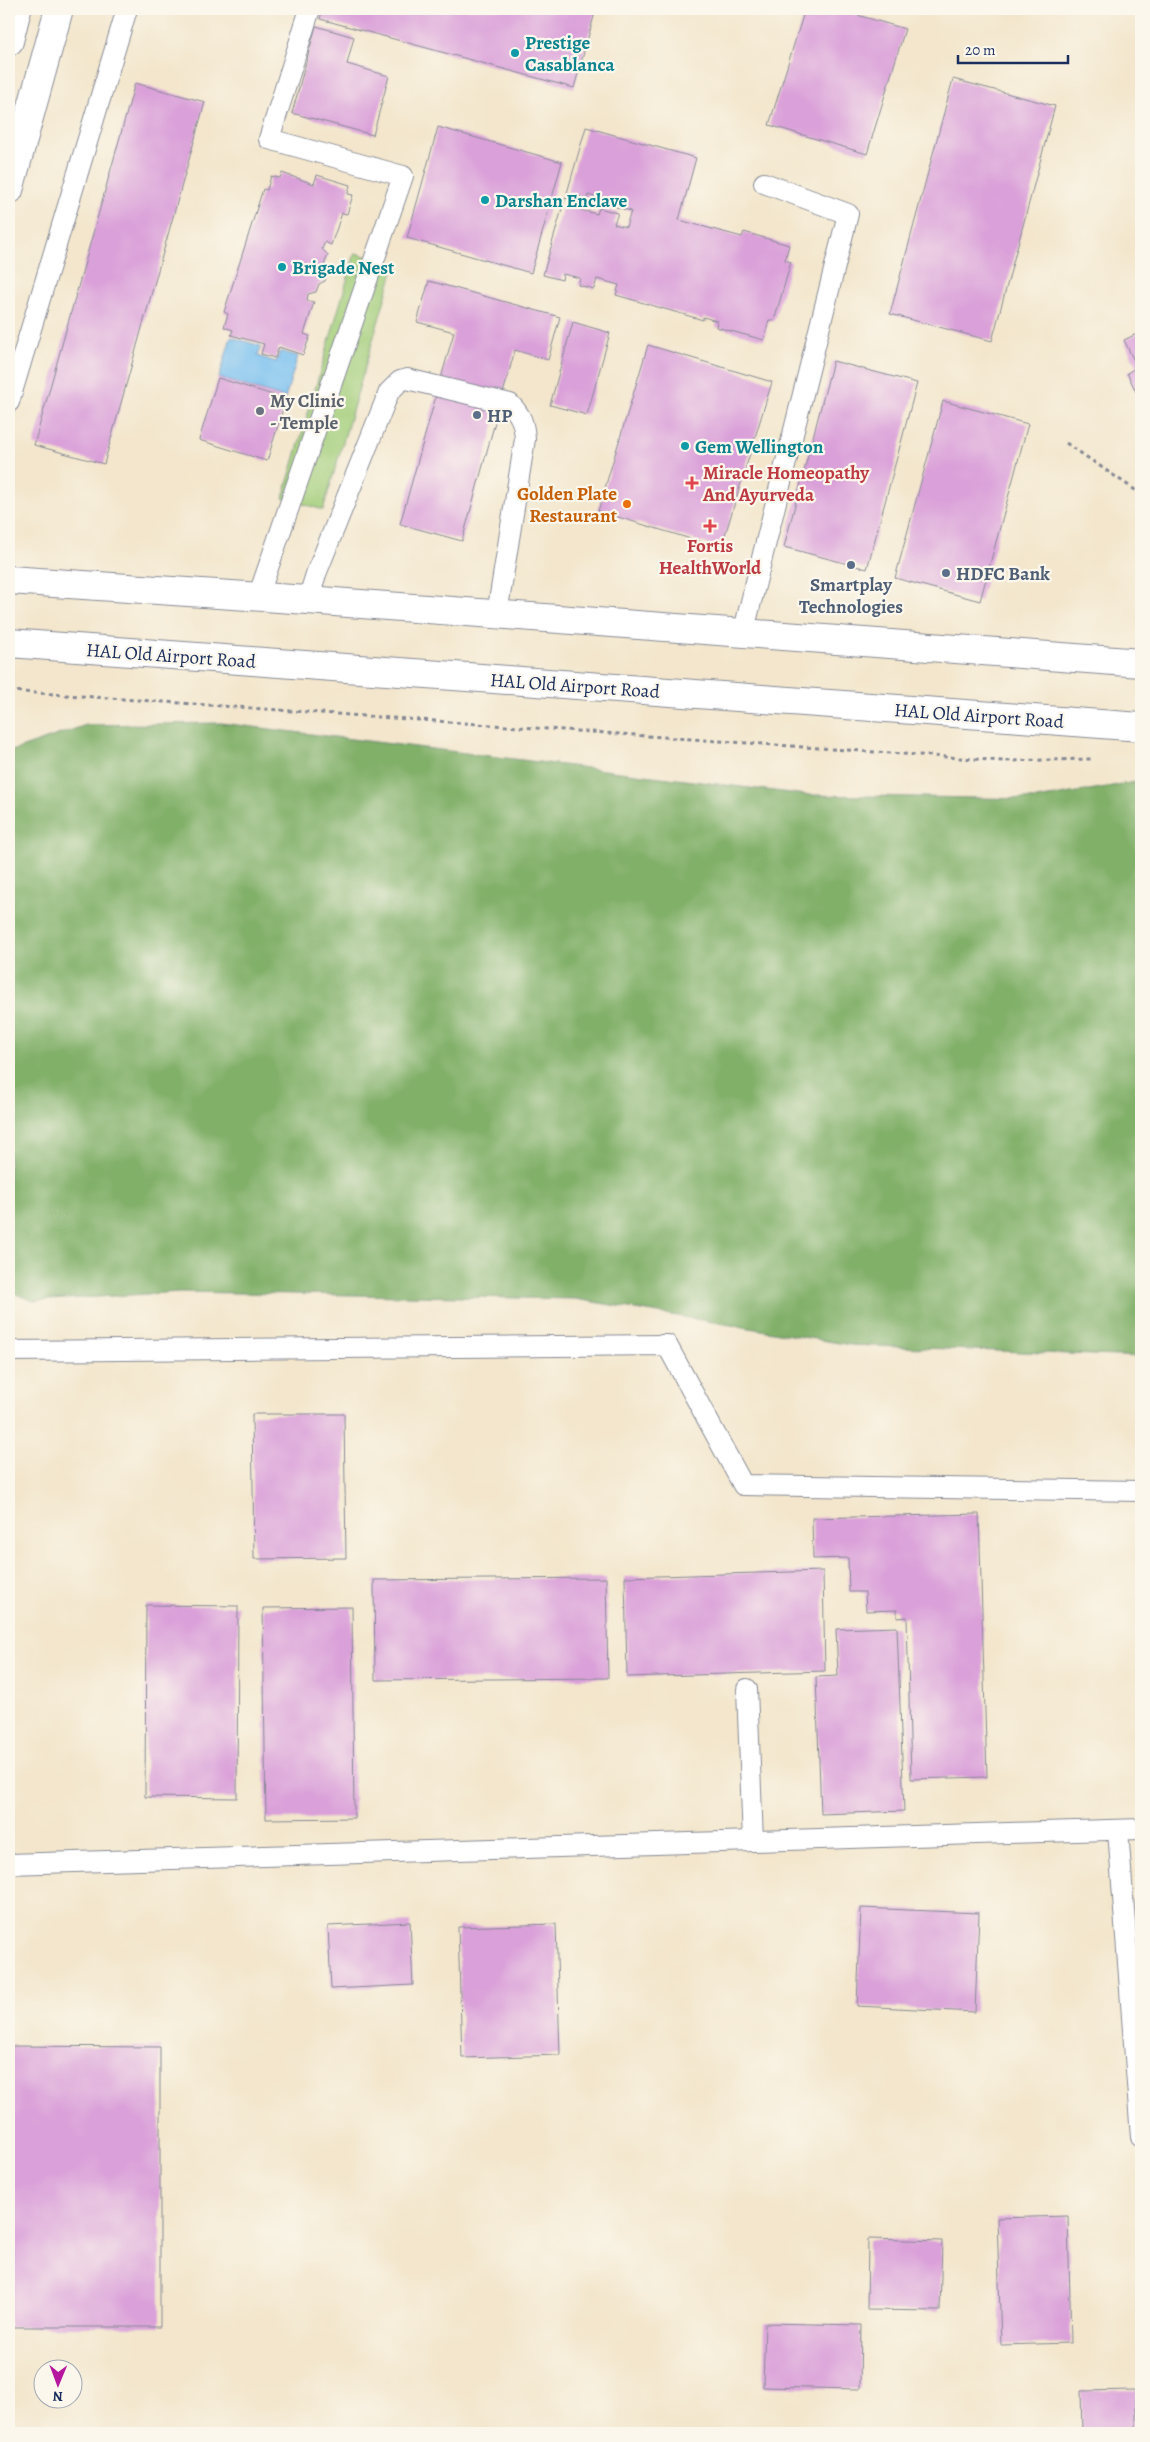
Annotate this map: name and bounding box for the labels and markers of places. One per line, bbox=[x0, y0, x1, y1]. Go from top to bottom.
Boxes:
place label: Prestige Casablanca bbox=[525, 30, 615, 78]
marker: Prestige Casablanca bbox=[509, 47, 521, 59]
place label: Darshan Enclave bbox=[495, 188, 628, 214]
marker: Darshan Enclave bbox=[479, 194, 491, 206]
place label: Brigade Nest bbox=[292, 255, 395, 281]
marker: Brigade Nest bbox=[276, 261, 288, 273]
place label: My Clinic - Temple bbox=[270, 388, 345, 436]
place label: HP bbox=[487, 403, 512, 429]
marker: My Clinic - Temple bbox=[254, 405, 266, 417]
marker: HP bbox=[471, 409, 483, 421]
place label: Gem Wellington bbox=[695, 434, 824, 460]
marker: Gem Wellington bbox=[679, 440, 691, 452]
place label: Miracle Homeopathy And Ayurveda bbox=[702, 460, 870, 508]
marker: Miracle Homeopathy And Ayurveda bbox=[685, 476, 699, 490]
place label: Golden Plate Restaurant bbox=[517, 481, 618, 529]
marker: Golden Plate Restaurant bbox=[621, 498, 633, 510]
marker: Fortis HealthWorld bbox=[704, 520, 716, 532]
place label: Fortis HealthWorld bbox=[659, 533, 762, 581]
marker: Smartplay Technologies bbox=[845, 559, 857, 571]
place label: HDFC Bank bbox=[956, 561, 1050, 587]
marker: HDFC Bank bbox=[940, 567, 952, 579]
place label: Smartplay Technologies bbox=[799, 572, 903, 620]

